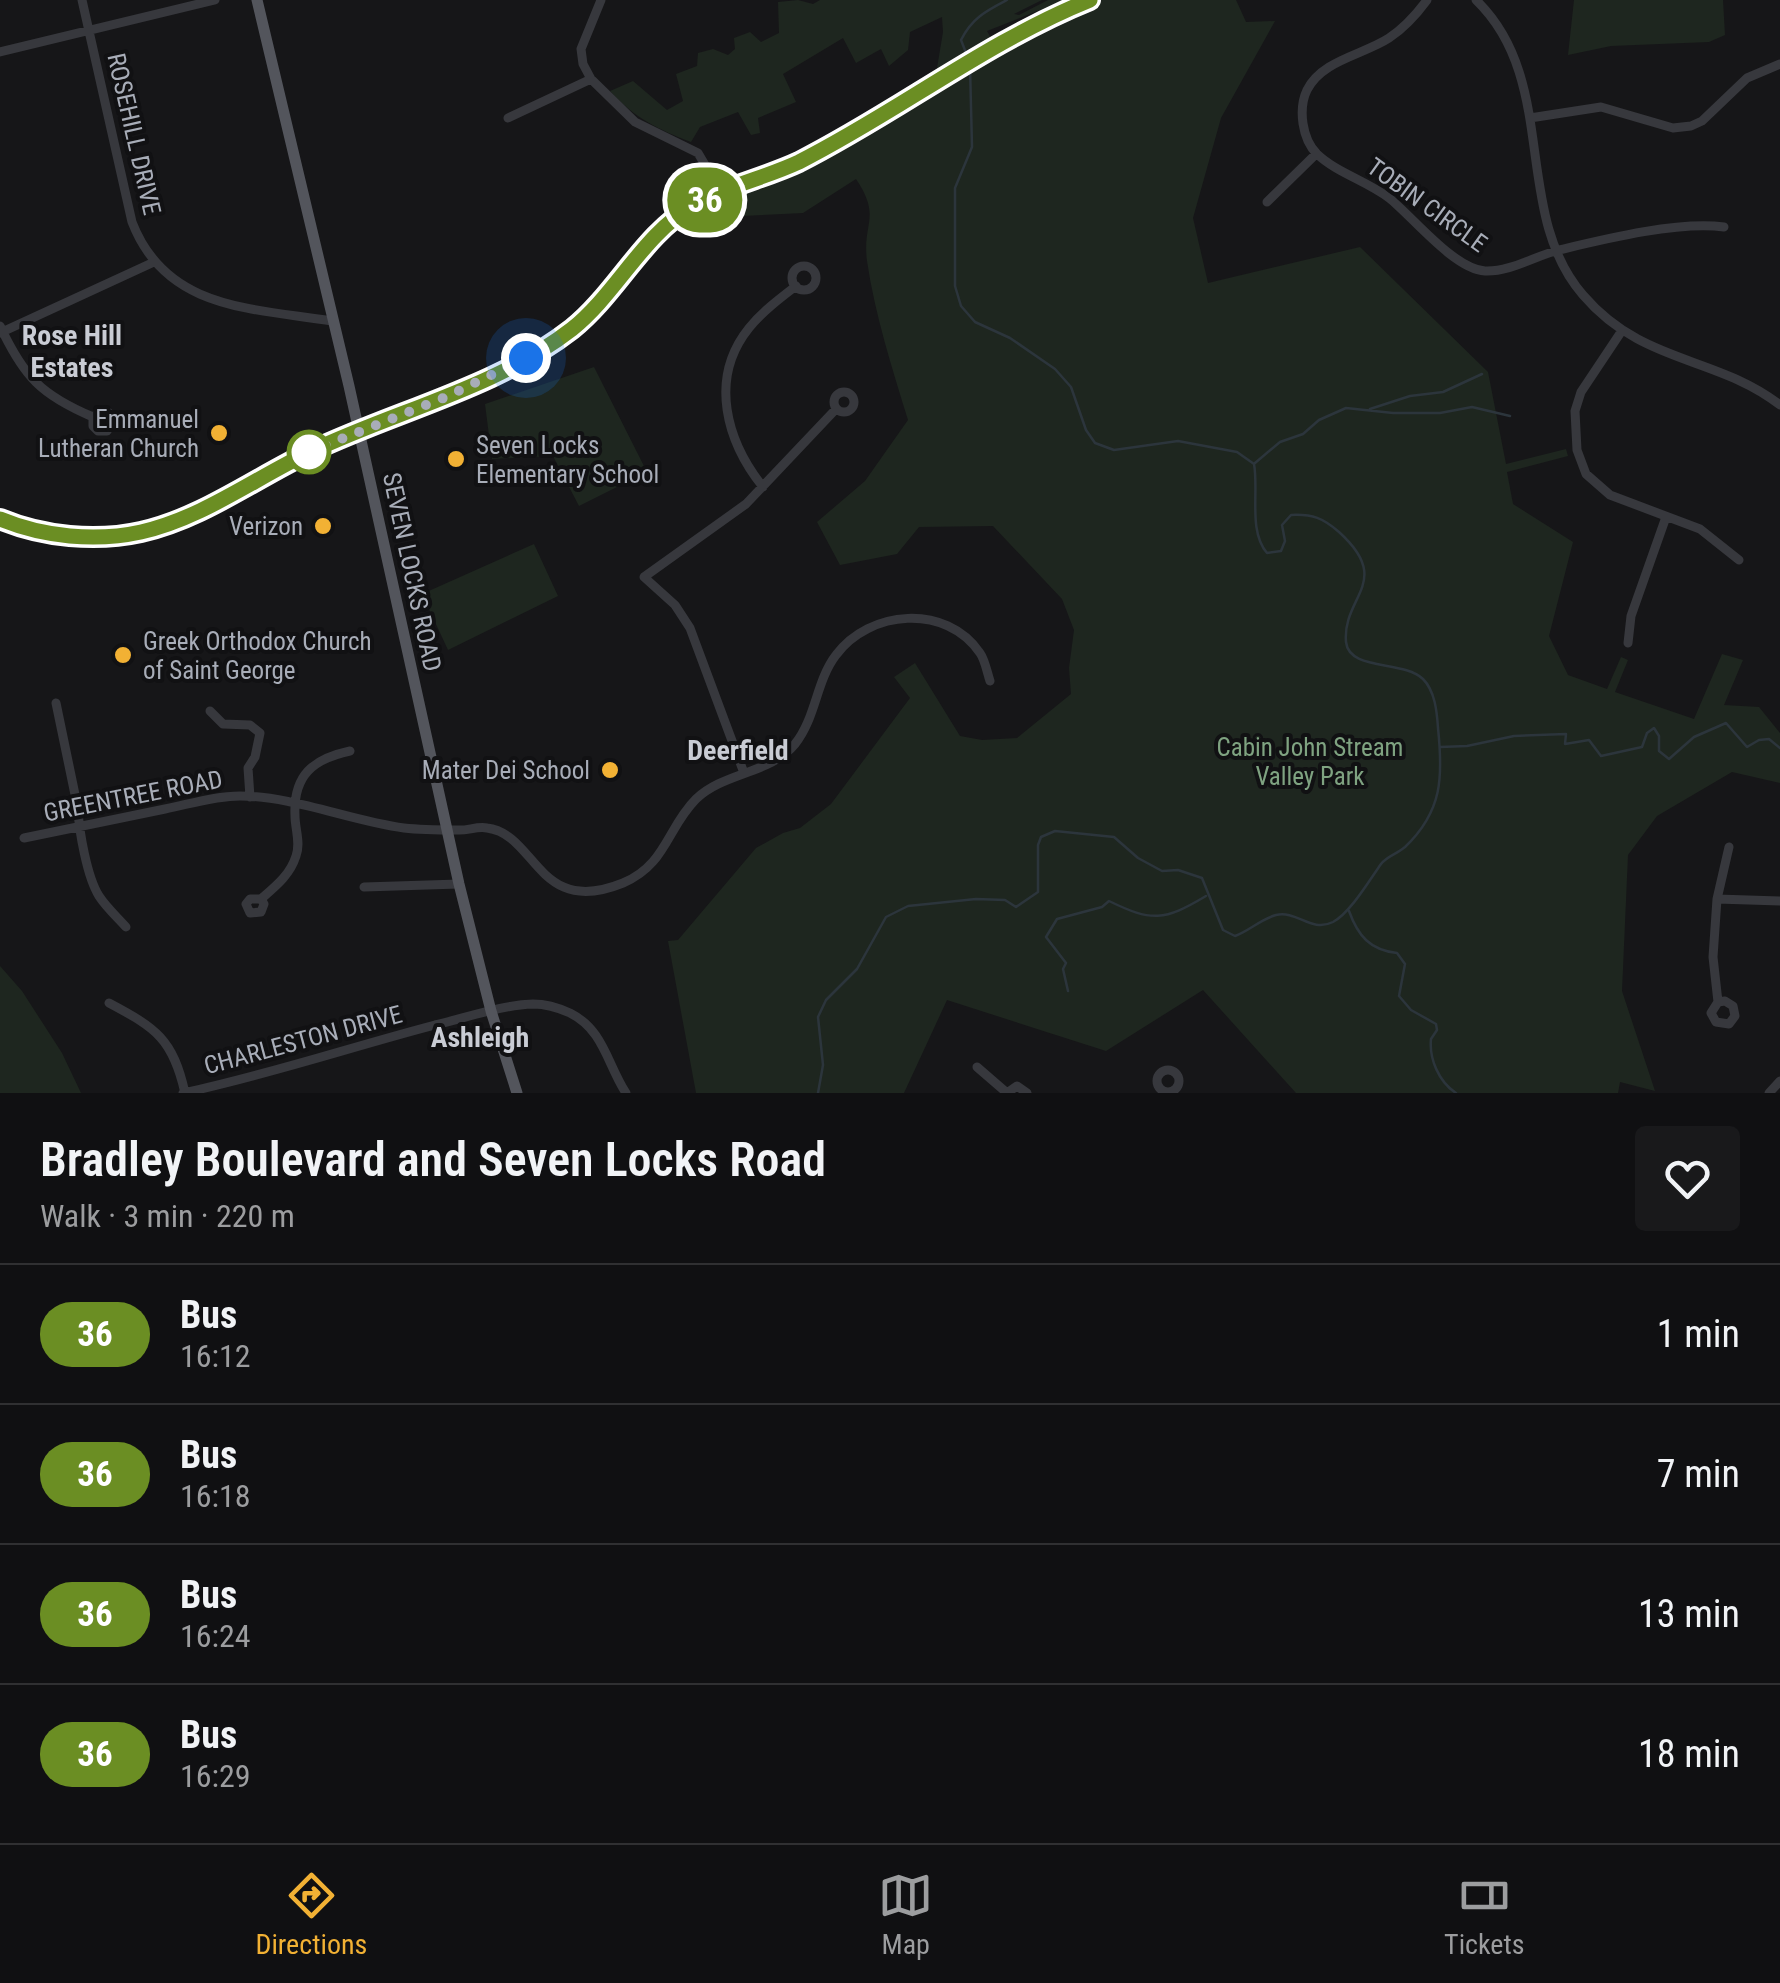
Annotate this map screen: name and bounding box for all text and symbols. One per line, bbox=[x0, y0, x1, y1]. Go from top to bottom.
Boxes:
street label: ROSEHILL DRIVE bbox=[101, 50, 167, 218]
street label: TOBIN CIRCLE bbox=[1361, 152, 1493, 258]
line badge: 36 bbox=[660, 168, 750, 232]
text: 36 bbox=[687, 180, 723, 221]
district label: Rose Hill Estates bbox=[22, 319, 122, 384]
your location bbox=[501, 333, 551, 383]
place label: Emmanuel Lutheran Church bbox=[38, 405, 199, 463]
marker: Emmanuel Lutheran Church bbox=[208, 422, 230, 444]
unlabelled marker bbox=[288, 431, 330, 473]
place label: Seven Locks Elementary School bbox=[476, 431, 659, 489]
marker: Seven Locks Elementary School bbox=[445, 448, 467, 470]
street label: SEVEN LOCKS ROAD bbox=[377, 470, 447, 674]
place label: Verizon bbox=[229, 512, 303, 541]
marker: Verizon bbox=[312, 515, 334, 537]
place label: Greek Orthodox Church of Saint George bbox=[143, 627, 372, 685]
marker: Greek Orthodox Church of Saint George bbox=[112, 644, 134, 666]
park label: Cabin John Stream Valley Park bbox=[1217, 733, 1403, 791]
district label: Deerfield bbox=[687, 734, 789, 767]
place label: Mater Dei School bbox=[422, 756, 590, 785]
marker: Mater Dei School bbox=[599, 759, 621, 781]
street label: GREENTREE ROAD bbox=[41, 764, 225, 828]
street label: CHARLESTON DRIVE bbox=[201, 1000, 405, 1080]
district label: Ashleigh bbox=[431, 1021, 529, 1054]
button: heart bbox=[1635, 1126, 1740, 1231]
text: Bradley Boulevard and Seven Locks Road bbox=[40, 1131, 826, 1188]
text: Walk · 3 min · 220 m bbox=[40, 1197, 295, 1235]
text: Bus bbox=[180, 1293, 237, 1337]
text: 1 min bbox=[1657, 1312, 1740, 1356]
text: 36 bbox=[77, 1314, 113, 1355]
text: 16:12 bbox=[180, 1337, 251, 1375]
text: Bus bbox=[180, 1433, 237, 1477]
text: 7 min bbox=[1657, 1452, 1740, 1496]
text: 36 bbox=[77, 1454, 113, 1495]
text: 16:18 bbox=[180, 1477, 251, 1515]
text: Bus bbox=[180, 1573, 237, 1617]
text: 13 min bbox=[1638, 1592, 1740, 1636]
text: 36 bbox=[77, 1594, 113, 1635]
text: 16:24 bbox=[180, 1617, 251, 1655]
text: Bus bbox=[180, 1713, 237, 1757]
text: 18 min bbox=[1638, 1732, 1740, 1776]
text: 36 bbox=[77, 1734, 113, 1775]
text: 16:29 bbox=[180, 1757, 251, 1795]
tab: Directions bbox=[255, 1868, 367, 1961]
tab: Map bbox=[878, 1868, 933, 1961]
tab: Tickets bbox=[1444, 1868, 1525, 1961]

